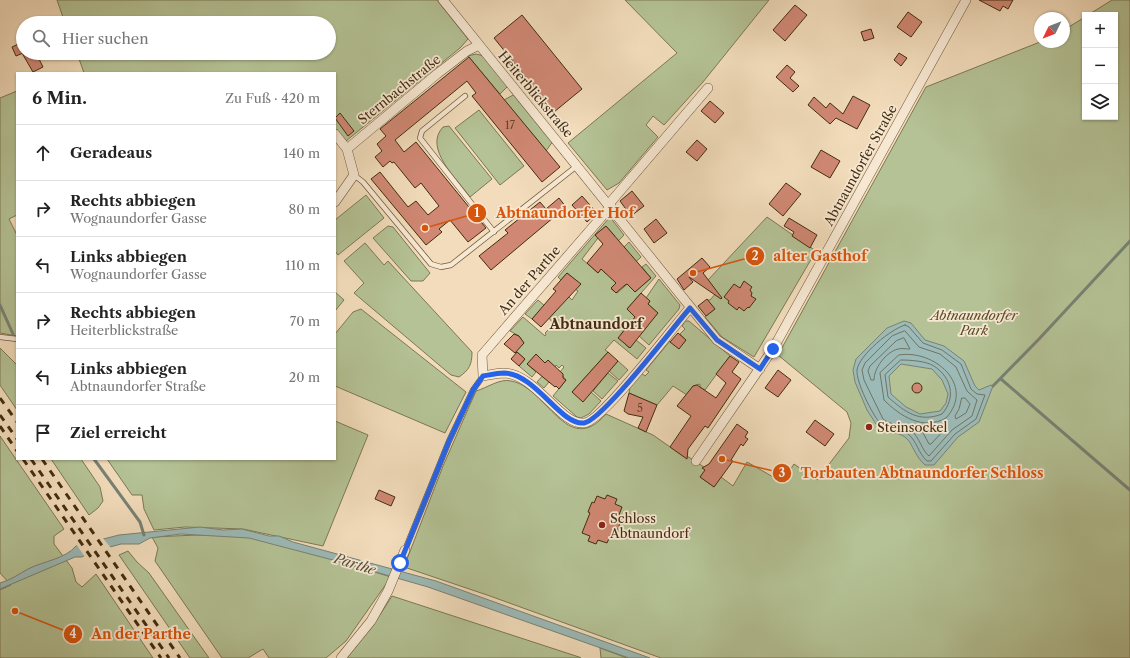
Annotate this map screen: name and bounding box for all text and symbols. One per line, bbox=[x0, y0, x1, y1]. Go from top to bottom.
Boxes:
north arrow bbox=[1034, 12, 1070, 48]
map controls bbox=[1082, 12, 1118, 120]
button: + bbox=[1082, 12, 1118, 48]
search box bbox=[16, 16, 336, 60]
icon: search bbox=[30, 27, 52, 49]
text: Hier suchen bbox=[62, 29, 149, 48]
street label: Heiterblickstraße bbox=[495, 47, 577, 141]
button: − bbox=[1082, 48, 1118, 84]
street label: Sternbachstraße bbox=[354, 51, 444, 127]
button: layers bbox=[1082, 84, 1118, 120]
text: 6 Min. bbox=[32, 88, 87, 108]
text: Zu Fuß · 420 m bbox=[225, 90, 320, 106]
street label: Abtnaundorfer Straße bbox=[820, 102, 900, 229]
house number: 17 bbox=[505, 118, 516, 132]
icon: ahead bbox=[32, 142, 54, 164]
text: Geradeaus bbox=[70, 143, 152, 162]
text: 140 m bbox=[283, 145, 320, 161]
text: Rechts abbiegen bbox=[70, 191, 196, 210]
icon: right bbox=[32, 198, 54, 220]
callout: Abtnaundorfer Hof bbox=[467, 200, 642, 226]
text: 80 m bbox=[288, 201, 320, 217]
text: Abtnaundorfer Hof bbox=[495, 204, 636, 222]
text: 1 bbox=[474, 205, 480, 220]
text: Wognaundorfer Gasse bbox=[70, 210, 207, 226]
street label: An der Parthe bbox=[494, 242, 563, 318]
callout: alter Gasthof bbox=[745, 243, 875, 269]
text: Links abbiegen bbox=[70, 247, 187, 266]
text: alter Gasthof bbox=[773, 247, 869, 265]
text: 2 bbox=[751, 248, 759, 263]
icon: left bbox=[32, 254, 54, 276]
text: 110 m bbox=[285, 257, 320, 273]
text: Wognaundorfer Gasse bbox=[70, 266, 207, 282]
text: Rechts abbiegen bbox=[70, 303, 196, 322]
park label: Abtnaundorfer Park bbox=[928, 307, 1018, 338]
icon: right bbox=[32, 310, 54, 332]
text: 70 m bbox=[290, 313, 320, 329]
district label: Abtnaundorf bbox=[548, 315, 645, 333]
text: Heiterblickstraße bbox=[70, 322, 178, 338]
route end bbox=[764, 340, 782, 358]
text: Links abbiegen bbox=[70, 359, 187, 378]
icon: left bbox=[32, 366, 54, 388]
text: 20 m bbox=[289, 369, 320, 385]
text: Abtnaundorfer Straße bbox=[70, 378, 206, 394]
house number: 5 bbox=[637, 401, 643, 415]
place label: Steinsockel bbox=[877, 419, 948, 435]
icon: arrive bbox=[32, 422, 54, 444]
marker: Steinsockel bbox=[864, 422, 874, 432]
text: Ziel erreicht bbox=[70, 423, 166, 442]
callout: Torbauten Abtnaundorfer Schloss bbox=[772, 460, 1052, 486]
text: Torbauten Abtnaundorfer Schloss bbox=[801, 464, 1043, 482]
text: 3 bbox=[779, 465, 786, 480]
place label: Schloss Abtnaundorf bbox=[609, 510, 691, 541]
marker: Schloss Abtnaundorf bbox=[597, 520, 607, 530]
water label: Parthe bbox=[331, 549, 379, 579]
route start bbox=[391, 554, 409, 572]
callout: An der Parthe bbox=[63, 621, 199, 647]
text: An der Parthe bbox=[90, 625, 191, 643]
text: 4 bbox=[69, 626, 77, 641]

